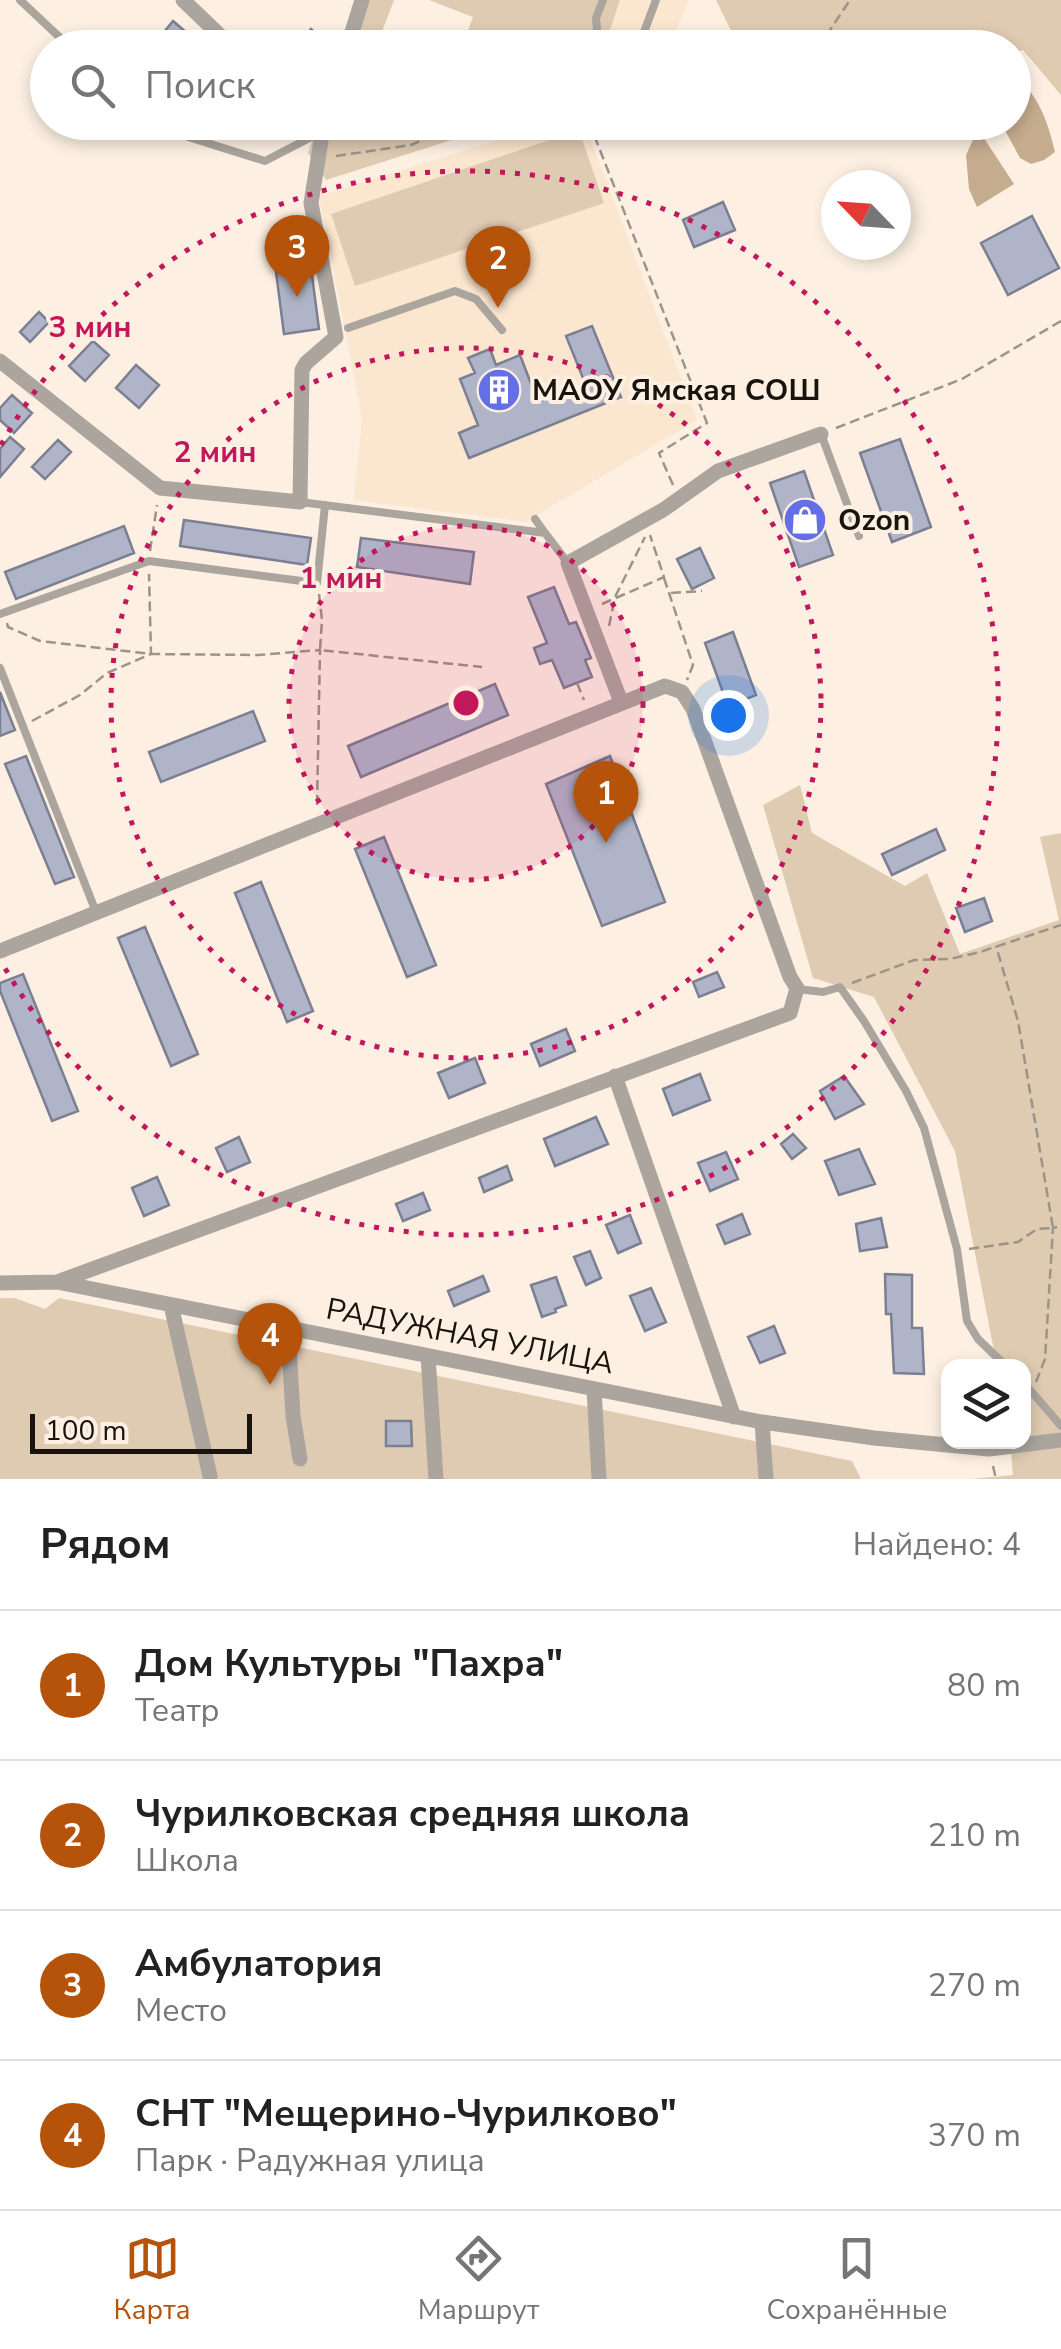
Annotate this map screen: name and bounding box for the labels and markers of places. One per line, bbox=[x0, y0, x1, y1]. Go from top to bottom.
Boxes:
pin: 3 bbox=[264, 214, 330, 297]
pin: 2 bbox=[466, 226, 530, 308]
building icon: МАОУ Ямская СОШ bbox=[476, 367, 522, 413]
place label: МАОУ Ямская СОШ bbox=[532, 370, 820, 411]
shop icon: Ozon bbox=[782, 497, 828, 543]
place label: Ozon bbox=[838, 500, 910, 541]
centre of rings bbox=[448, 685, 484, 721]
pin: 1 bbox=[574, 760, 638, 843]
pin: 4 bbox=[238, 1302, 302, 1385]

